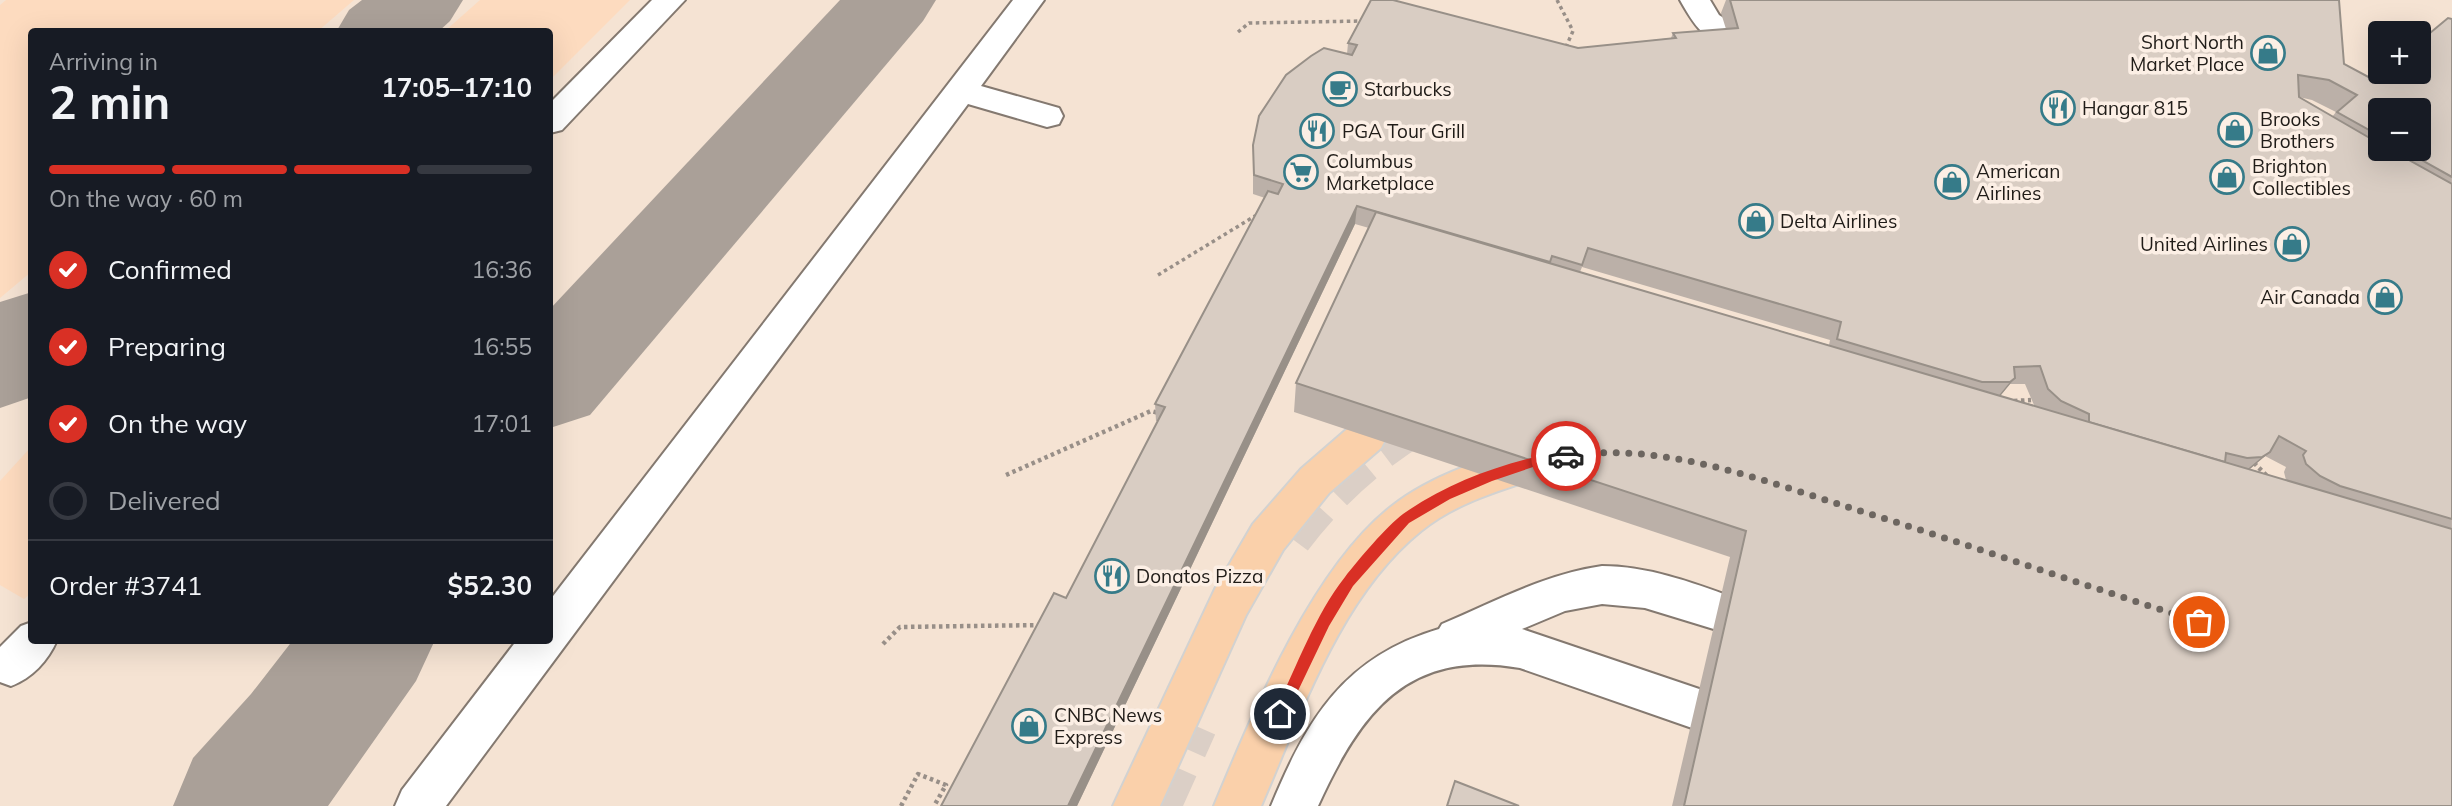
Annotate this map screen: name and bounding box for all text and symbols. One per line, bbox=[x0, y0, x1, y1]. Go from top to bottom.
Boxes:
map controls bbox=[2368, 21, 2431, 161]
button: + bbox=[2368, 21, 2431, 84]
place label: Short North Market Place bbox=[2130, 30, 2244, 76]
shop icon: Short North Market Place bbox=[2249, 34, 2287, 72]
text: Arriving in bbox=[49, 47, 158, 76]
cafe icon: Starbucks bbox=[1321, 70, 1359, 108]
text: 17:05–17:10 bbox=[381, 71, 532, 104]
text: 2 min bbox=[49, 73, 170, 131]
place label: Starbucks bbox=[1364, 77, 1452, 101]
restaurant icon: Hangar 815 bbox=[2039, 89, 2077, 127]
place label: Hangar 815 bbox=[2082, 96, 2188, 120]
button: − bbox=[2368, 98, 2431, 161]
place label: Brooks Brothers bbox=[2260, 107, 2335, 153]
shop icon: Brooks Brothers bbox=[2216, 111, 2254, 149]
restaurant icon: PGA Tour Grill bbox=[1298, 112, 1336, 150]
place label: PGA Tour Grill bbox=[1342, 119, 1465, 143]
place label: Columbus Marketplace bbox=[1326, 149, 1434, 195]
supermarket icon: Columbus Marketplace bbox=[1282, 153, 1320, 191]
place label: Brighton Collectibles bbox=[2252, 154, 2351, 200]
shop icon: Brighton Collectibles bbox=[2208, 158, 2246, 196]
place label: American Airlines bbox=[1976, 159, 2060, 205]
shop icon: American Airlines bbox=[1933, 163, 1971, 201]
text: On the way · 60 m bbox=[49, 184, 243, 213]
shop icon: Delta Airlines bbox=[1737, 202, 1775, 240]
place label: Delta Airlines bbox=[1780, 209, 1897, 233]
shop icon: United Airlines bbox=[2273, 225, 2311, 263]
place label: United Airlines bbox=[2140, 232, 2268, 256]
icon: check bbox=[49, 251, 87, 289]
text: Confirmed bbox=[108, 253, 232, 286]
text: 16:36 bbox=[472, 255, 532, 284]
shop icon: Air Canada bbox=[2366, 278, 2404, 316]
place label: Air Canada bbox=[2260, 285, 2360, 309]
icon: check bbox=[49, 328, 87, 366]
text: Preparing bbox=[108, 330, 226, 363]
text: 16:55 bbox=[472, 332, 532, 361]
icon: check bbox=[49, 405, 87, 443]
text: On the way bbox=[108, 407, 247, 440]
text: 17:01 bbox=[472, 409, 532, 438]
courier bbox=[1531, 421, 1601, 491]
icon: car bbox=[1547, 437, 1585, 475]
text: Delivered bbox=[108, 484, 221, 517]
restaurant icon: Donatos Pizza bbox=[1093, 557, 1131, 595]
place label: Donatos Pizza bbox=[1136, 564, 1263, 588]
text: Order #3741 bbox=[49, 569, 202, 602]
text: $52.30 bbox=[448, 569, 532, 602]
pin bbox=[2169, 592, 2229, 652]
icon: bag bbox=[2180, 603, 2218, 641]
pin bbox=[1250, 684, 1310, 744]
icon: home bbox=[1261, 695, 1299, 733]
place label: CNBC News Express bbox=[1054, 703, 1162, 749]
shop icon: CNBC News Express bbox=[1010, 707, 1048, 745]

